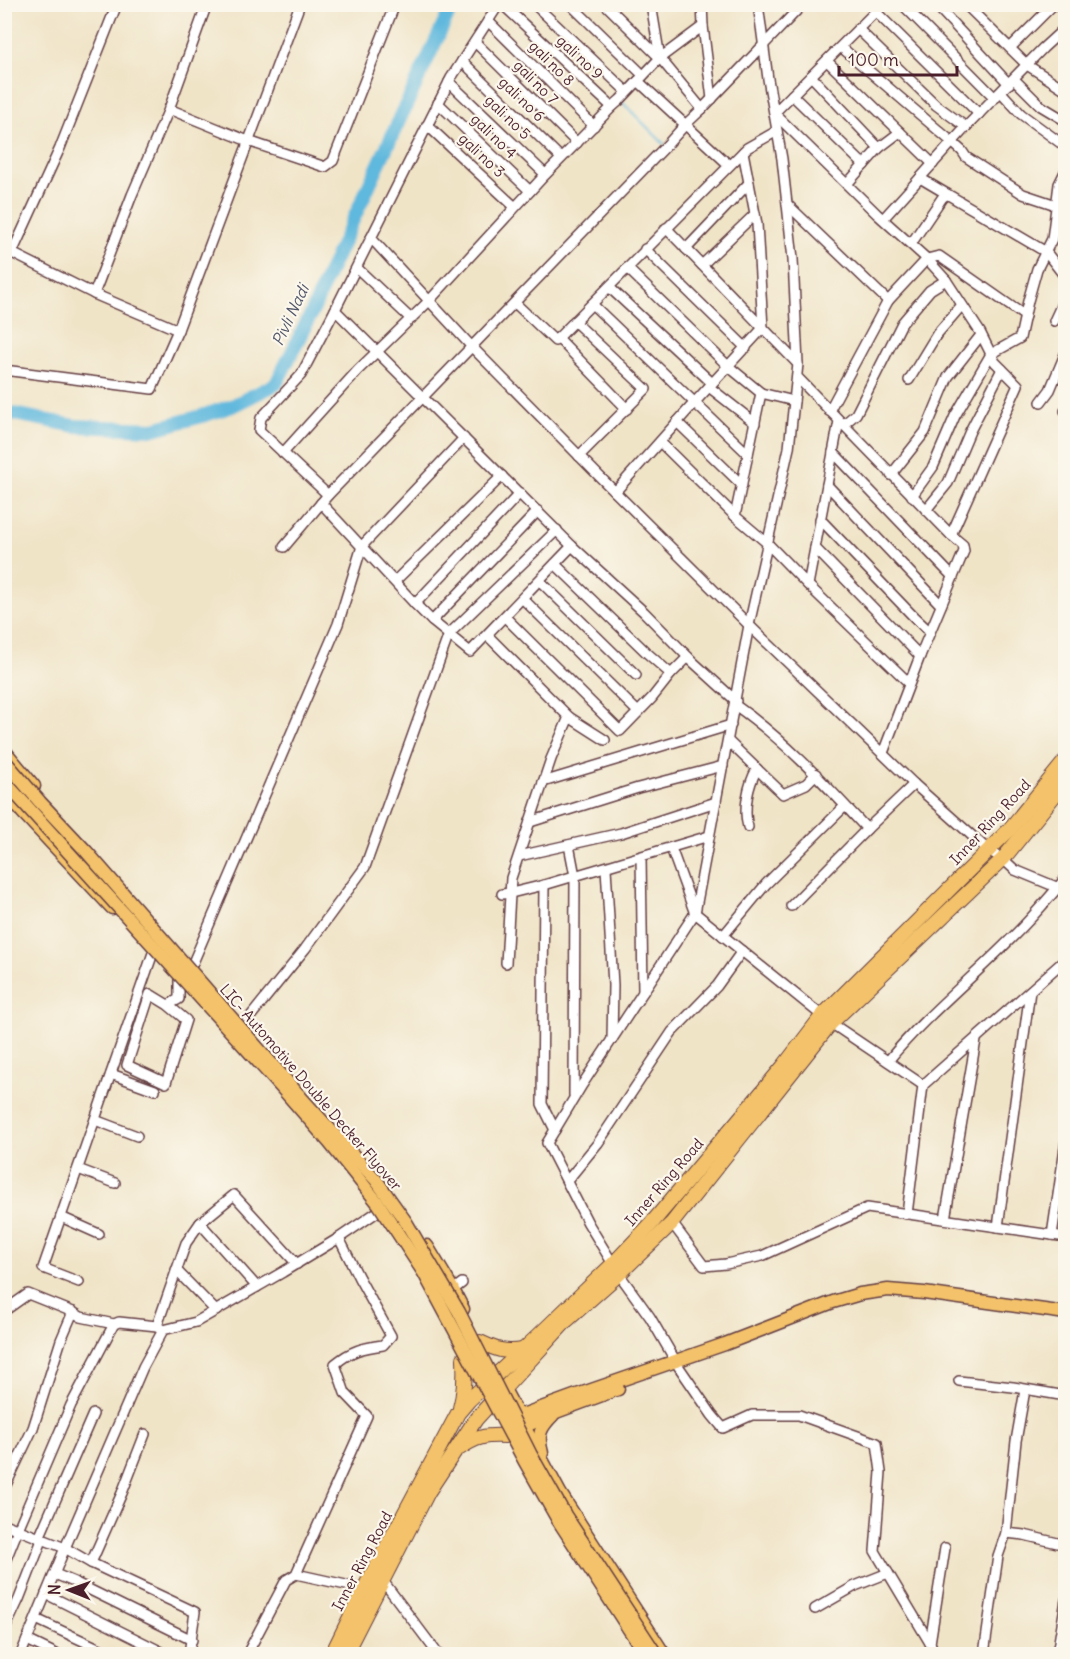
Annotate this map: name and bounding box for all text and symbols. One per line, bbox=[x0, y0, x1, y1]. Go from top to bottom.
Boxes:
street label: gali no 9 bbox=[553, 31, 607, 83]
street label: gali no 8 bbox=[525, 36, 579, 90]
scale bar bbox=[839, 39, 958, 77]
text: 100 m bbox=[848, 48, 899, 71]
street label: gali no 7 bbox=[510, 56, 562, 108]
street label: gali no 6 bbox=[495, 73, 549, 125]
street label: gali no 5 bbox=[481, 91, 535, 143]
street label: gali no 4 bbox=[467, 110, 521, 163]
street label: gali no 3 bbox=[455, 129, 509, 181]
water label: Pivli Nadi bbox=[267, 279, 314, 349]
street label: Inner Ring Road bbox=[945, 775, 1035, 869]
street label: LIC- Automotive Double Decker Flyover bbox=[216, 980, 406, 1194]
street label: Inner Ring Road bbox=[621, 1134, 707, 1230]
street label: Inner Ring Road bbox=[328, 1508, 396, 1614]
north arrow bbox=[39, 1560, 99, 1620]
text: N bbox=[44, 1584, 64, 1595]

